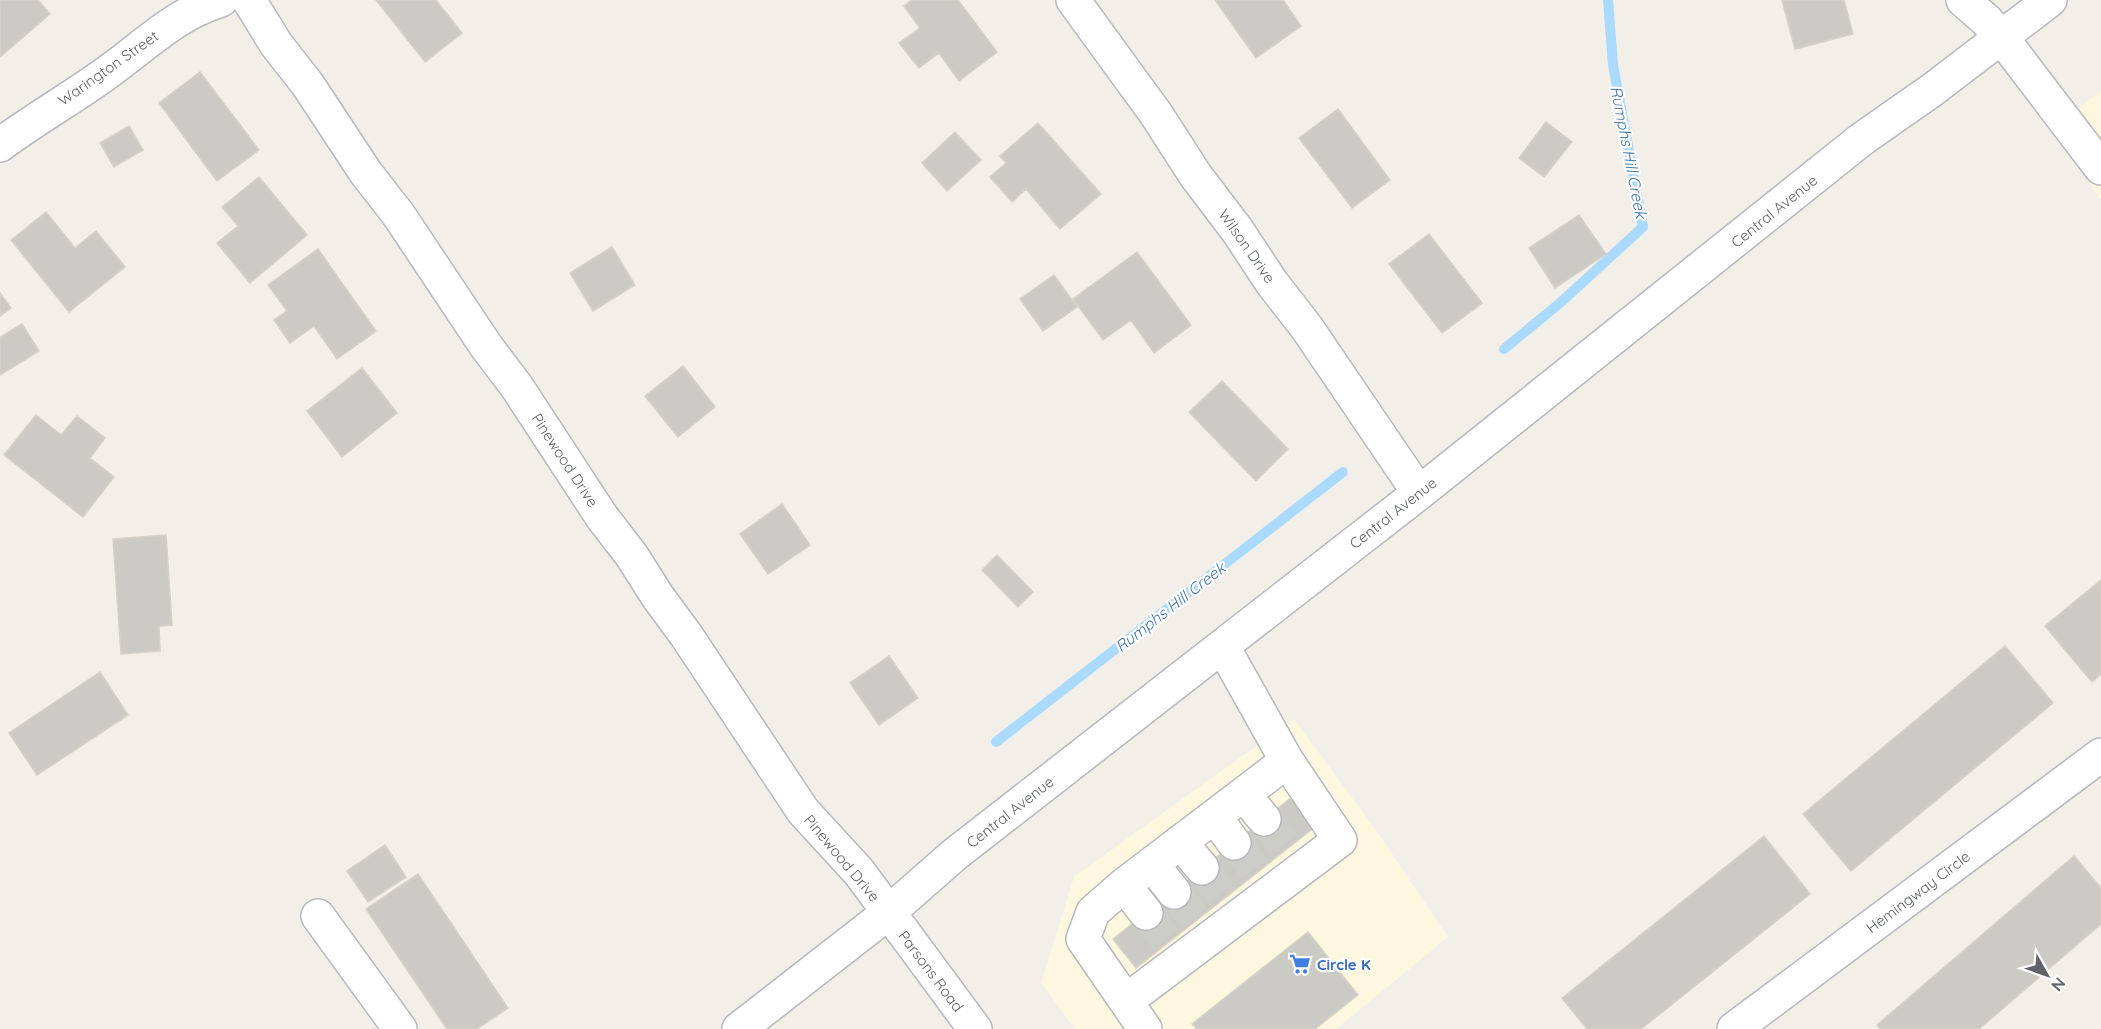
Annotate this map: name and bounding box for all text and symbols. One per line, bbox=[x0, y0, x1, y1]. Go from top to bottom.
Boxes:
street label: Warington Street bbox=[54, 26, 162, 110]
water label: Rumphs Hill Creek bbox=[1606, 84, 1652, 221]
street label: Central Avenue bbox=[1727, 170, 1821, 252]
street label: Wilson Drive bbox=[1215, 205, 1279, 287]
street label: Pinewood Drive bbox=[528, 410, 602, 510]
street label: Central Avenue bbox=[1346, 473, 1440, 553]
water label: Rumphs Hill Creek bbox=[1111, 557, 1230, 656]
street label: Central Avenue bbox=[963, 772, 1057, 852]
street label: Pinewood Drive bbox=[800, 811, 884, 905]
street label: Hemingway Circle bbox=[1862, 847, 1974, 937]
street label: Parsons Road bbox=[894, 927, 968, 1015]
north arrow bbox=[2017, 945, 2077, 1005]
supermarket icon: Circle K bbox=[1288, 952, 1312, 976]
place label: Circle K bbox=[1317, 955, 1371, 974]
text: N bbox=[2047, 974, 2070, 996]

